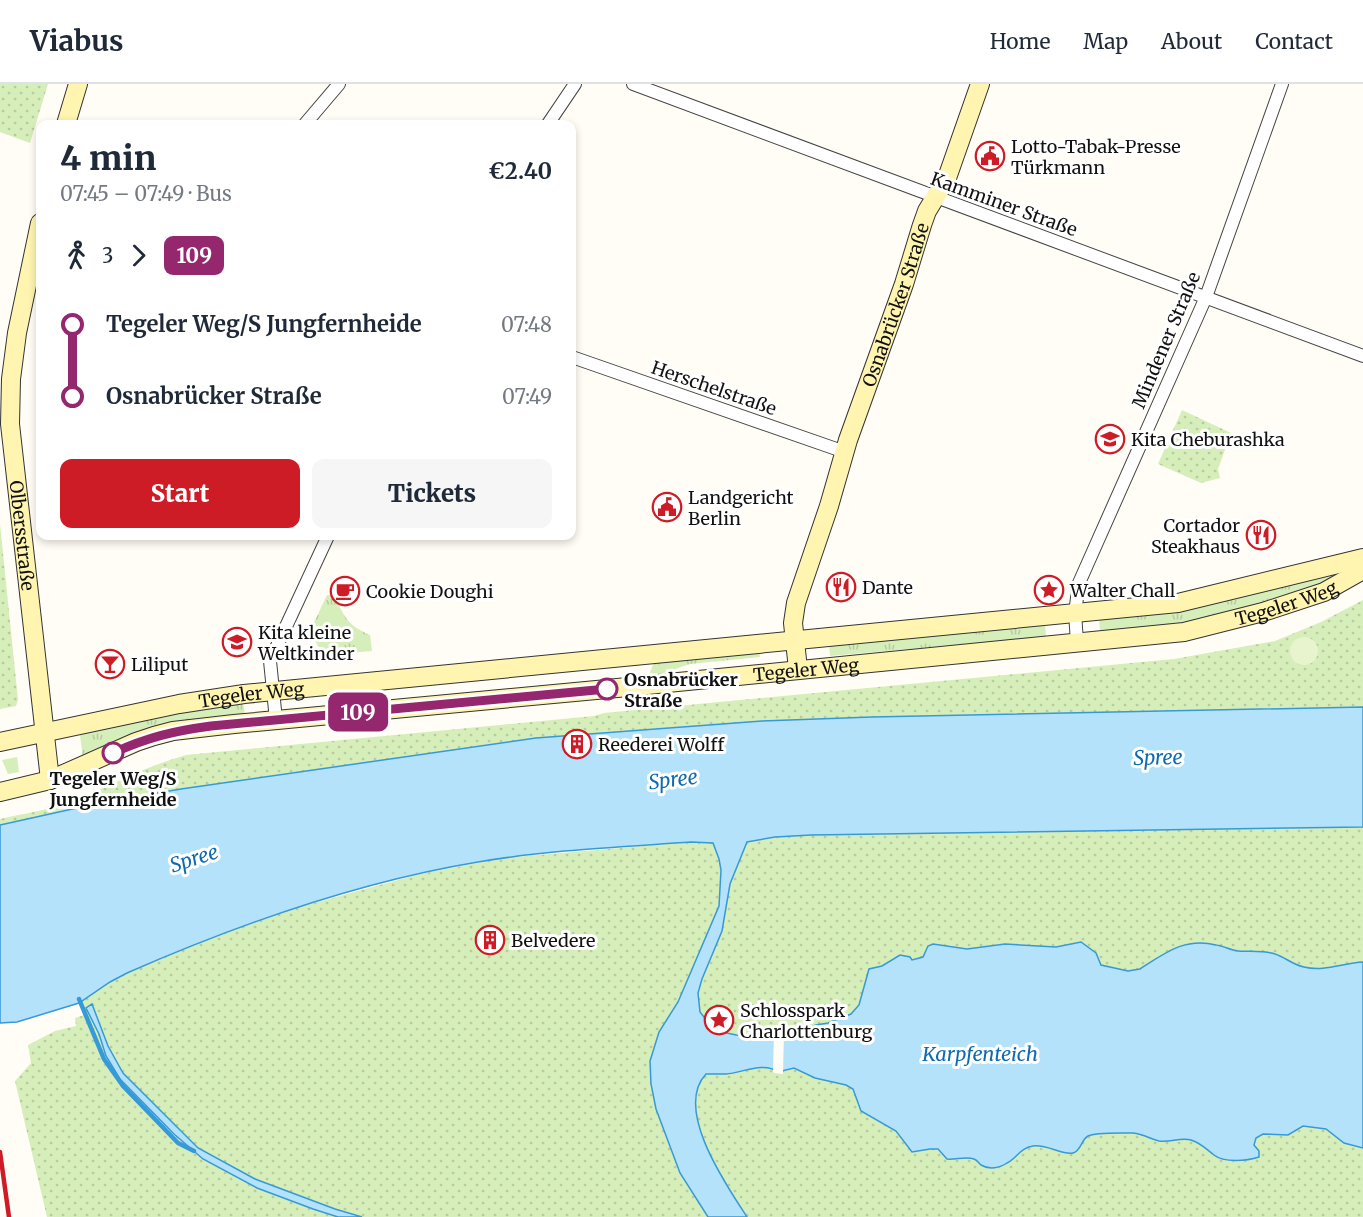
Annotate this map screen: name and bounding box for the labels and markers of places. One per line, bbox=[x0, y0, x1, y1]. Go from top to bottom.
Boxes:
place label: Lotto-Tabak-Presse Türkmann bbox=[1011, 135, 1181, 179]
public building icon: Lotto-Tabak-Presse Türkmann bbox=[974, 140, 1006, 172]
school or university icon: Kita Cheburashka bbox=[1094, 423, 1126, 455]
place label: Kita Cheburashka bbox=[1131, 428, 1285, 451]
place label: Landgericht Berlin bbox=[688, 486, 794, 530]
public building icon: Landgericht Berlin bbox=[651, 491, 683, 523]
place label: Cortador Steakhaus bbox=[1151, 514, 1240, 558]
restaurant icon: Cortador Steakhaus bbox=[1245, 519, 1277, 551]
restaurant icon: Dante bbox=[825, 571, 857, 603]
place icon: Walter Chall bbox=[1033, 574, 1065, 606]
cafe icon: Cookie Doughi bbox=[329, 575, 361, 607]
place label: Dante bbox=[862, 576, 913, 599]
place label: Walter Chall bbox=[1069, 579, 1176, 602]
place label: Cookie Doughi bbox=[366, 580, 494, 603]
place label: Kita kleine Weltkinder bbox=[257, 621, 355, 665]
school or university icon: Kita kleine Weltkinder bbox=[221, 626, 253, 658]
bar icon: Liliput bbox=[94, 648, 126, 680]
place label: Liliput bbox=[131, 653, 188, 676]
place label: Osnabrücker Straße bbox=[624, 668, 738, 712]
marker: Osnabrücker Straße bbox=[596, 678, 618, 700]
building icon: Reederei Wolff bbox=[561, 728, 593, 760]
place label: Reederei Wolff bbox=[598, 733, 725, 756]
marker: Tegeler Weg/S Jungfernheide bbox=[102, 742, 124, 764]
place label: Tegeler Weg/S Jungfernheide bbox=[48, 767, 177, 811]
building icon: Belvedere bbox=[474, 924, 506, 956]
place label: Belvedere bbox=[511, 929, 595, 952]
place label: Schlosspark Charlottenburg bbox=[740, 999, 873, 1043]
place icon: Schlosspark Charlottenburg bbox=[703, 1004, 735, 1036]

